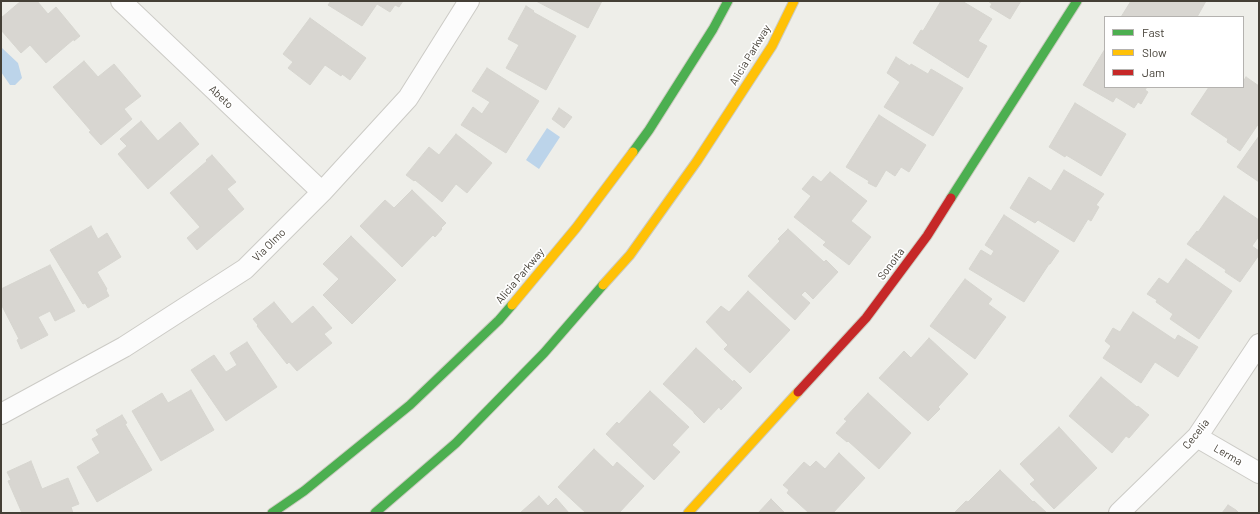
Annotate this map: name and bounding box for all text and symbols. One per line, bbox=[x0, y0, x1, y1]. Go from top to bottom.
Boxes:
legend bbox=[1104, 16, 1244, 88]
street label: Alicia Parkway bbox=[727, 22, 773, 88]
text: Fast bbox=[1142, 25, 1165, 39]
text: Slow bbox=[1142, 45, 1167, 59]
text: Jam bbox=[1142, 65, 1165, 79]
street label: Abeto bbox=[206, 83, 236, 111]
street label: Via Olmo bbox=[250, 226, 288, 264]
street label: Sonoita bbox=[875, 245, 907, 283]
street label: Alicia Parkway bbox=[493, 246, 547, 306]
street label: Cecelia bbox=[1180, 416, 1212, 452]
street label: Lerma bbox=[1211, 442, 1245, 468]

